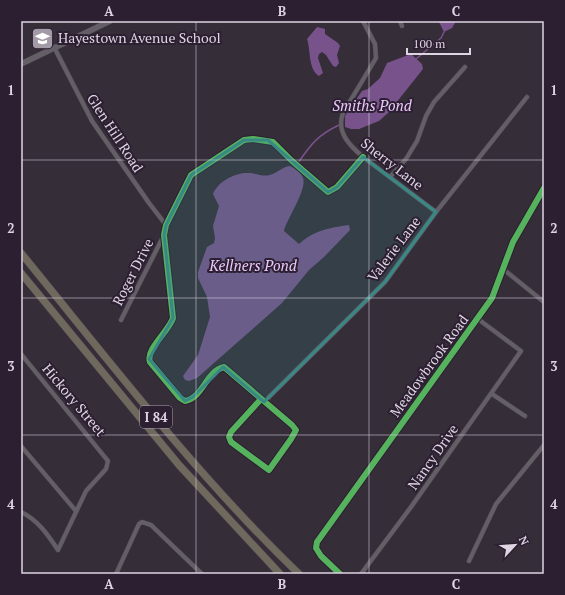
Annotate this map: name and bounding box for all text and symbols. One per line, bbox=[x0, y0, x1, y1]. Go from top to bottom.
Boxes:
text: A bbox=[104, 2, 114, 20]
text: B bbox=[278, 2, 286, 20]
text: C bbox=[452, 2, 460, 20]
school or university icon: Hayestown Avenue School bbox=[29, 25, 55, 51]
place label: Hayestown Avenue School bbox=[58, 28, 221, 47]
scale bar bbox=[407, 30, 470, 56]
text: 100 m bbox=[413, 36, 446, 51]
text: 1 bbox=[7, 81, 15, 99]
text: 1 bbox=[550, 81, 558, 99]
street label: Glen Hill Road bbox=[83, 90, 148, 176]
water label: Smiths Pond bbox=[332, 95, 413, 115]
street label: Sherry Lane bbox=[357, 133, 427, 194]
street label: Valerie Lane bbox=[363, 212, 424, 285]
text: 2 bbox=[7, 219, 15, 237]
text: 2 bbox=[550, 219, 558, 237]
street label: Roger Drive bbox=[108, 235, 158, 309]
water label: Kellners Pond bbox=[208, 255, 298, 275]
street label: Meadowbrook Road bbox=[385, 311, 472, 421]
text: 3 bbox=[7, 357, 15, 375]
text: 3 bbox=[550, 357, 558, 375]
street label: Hickory Street bbox=[38, 359, 111, 441]
road number: I 84 bbox=[140, 406, 172, 428]
street label: Nancy Drive bbox=[403, 420, 462, 493]
text: 4 bbox=[7, 495, 15, 513]
text: 4 bbox=[550, 495, 558, 513]
north arrow bbox=[495, 525, 535, 565]
text: N bbox=[516, 534, 532, 548]
text: A bbox=[104, 575, 114, 593]
text: B bbox=[278, 575, 286, 593]
text: C bbox=[452, 575, 460, 593]

